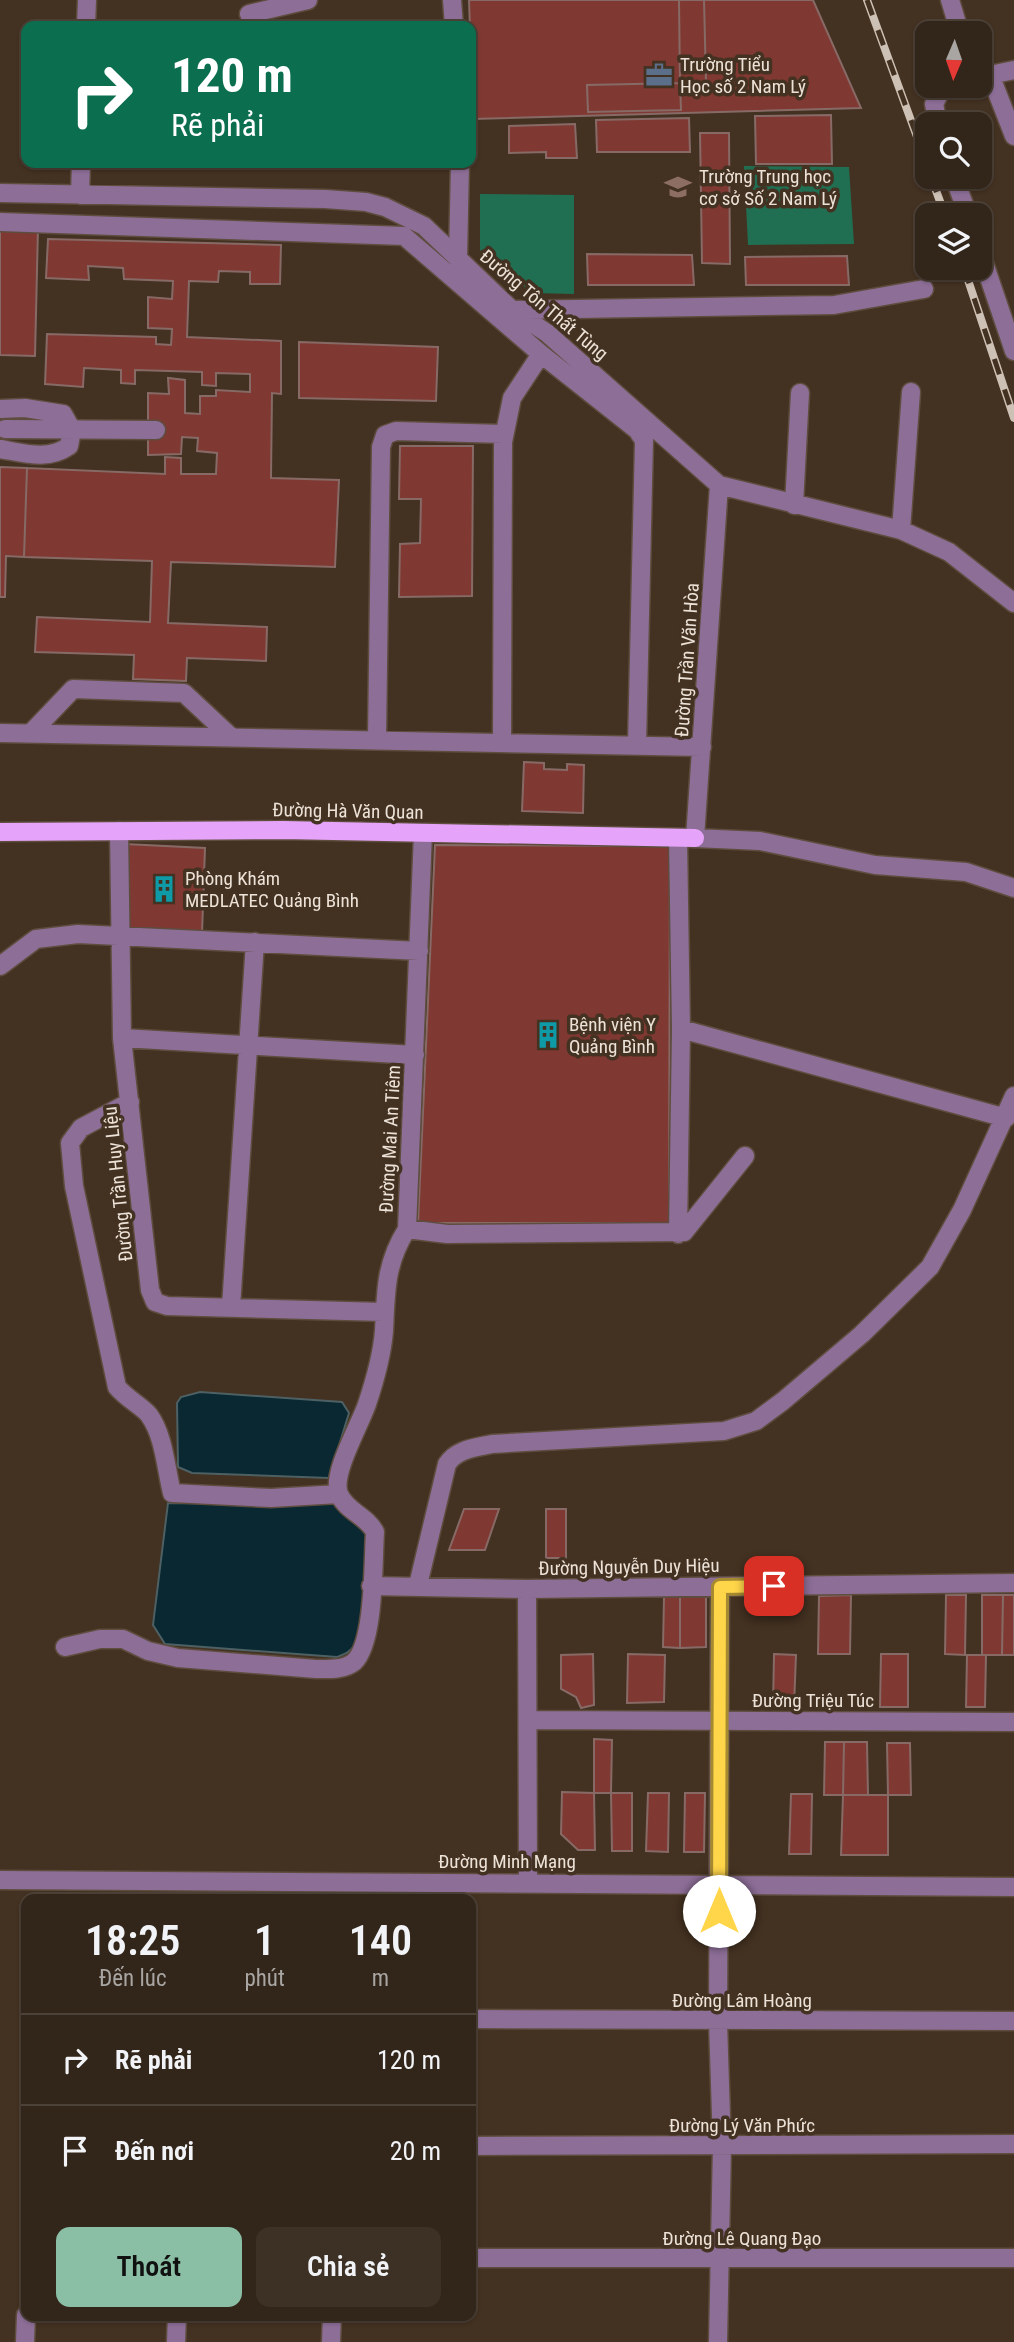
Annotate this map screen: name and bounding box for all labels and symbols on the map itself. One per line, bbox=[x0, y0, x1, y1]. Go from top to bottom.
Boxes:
north arrow bbox=[915, 21, 992, 98]
place label: Trường Tiểu Học số 2 Nam Lý bbox=[680, 53, 806, 98]
office icon: Trường Tiểu Học số 2 Nam Lý bbox=[644, 60, 674, 90]
place label: Trường Trung học cơ sở Số 2 Nam Lý bbox=[699, 165, 837, 210]
school or university icon: Trường Trung học cơ sở Số 2 Nam Lý bbox=[663, 172, 693, 202]
street label: Đường Tôn Thất Tùng bbox=[475, 245, 613, 365]
street label: Đường Trần Văn Hòa bbox=[670, 582, 704, 738]
street label: Đường Hà Văn Quan bbox=[272, 798, 424, 824]
place label: Phòng Khám MEDLATEC Quảng Bình bbox=[185, 867, 359, 912]
building icon: Phòng Khám MEDLATEC Quảng Bình bbox=[149, 874, 179, 904]
place label: Bệnh viện Y Quảng Bình bbox=[569, 1013, 656, 1058]
building icon: Bệnh viện Y Quảng Bình bbox=[533, 1020, 563, 1050]
street label: Đường Mai An Tiêm bbox=[375, 1065, 405, 1213]
street label: Đường Trần Huy Liệu bbox=[98, 1105, 138, 1263]
street label: Đường Nguyễn Duy Hiệu bbox=[538, 1554, 720, 1580]
pin bbox=[744, 1556, 804, 1616]
street label: Đường Triệu Túc bbox=[752, 1689, 874, 1712]
street label: Đường Minh Mạng bbox=[438, 1850, 576, 1873]
position arrow bbox=[682, 1874, 756, 1948]
street label: Đường Lâm Hoàng bbox=[672, 1989, 812, 2012]
street label: Đường Lý Văn Phức bbox=[669, 2114, 815, 2137]
street label: Đường Lê Quang Đạo bbox=[663, 2227, 821, 2250]

